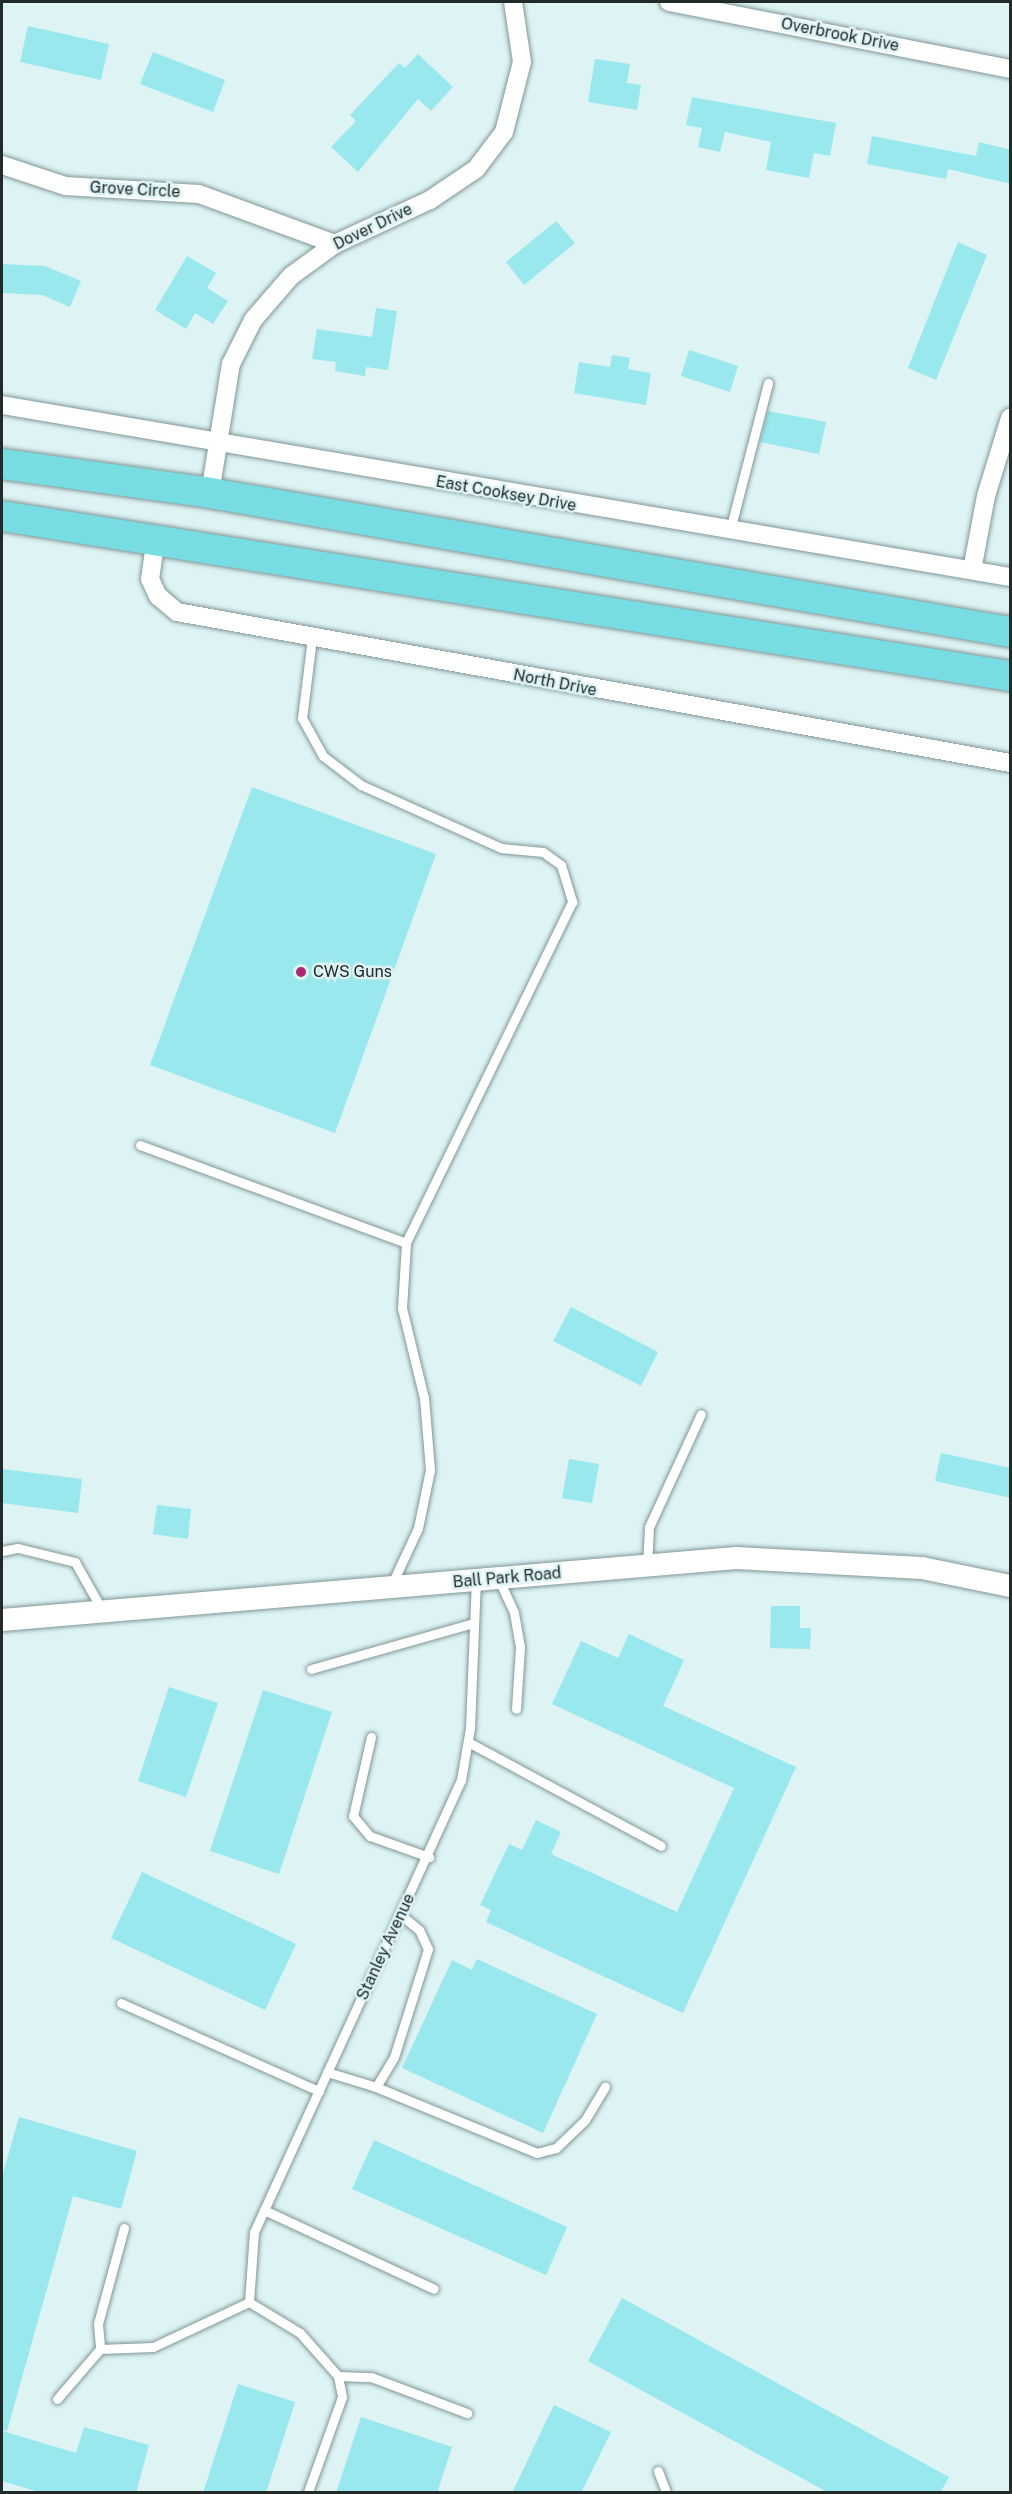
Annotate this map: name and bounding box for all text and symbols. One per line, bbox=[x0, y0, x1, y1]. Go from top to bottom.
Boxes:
street label: Overbrook Drive bbox=[779, 14, 901, 56]
street label: Grove Circle bbox=[89, 178, 181, 202]
street label: Dover Drive bbox=[330, 200, 416, 254]
street label: East Cooksey Drive bbox=[434, 472, 578, 516]
street label: North Drive bbox=[512, 666, 598, 700]
place label: CWS Guns bbox=[313, 962, 392, 982]
marker: CWS Guns bbox=[294, 965, 308, 979]
street label: Ball Park Road bbox=[452, 1564, 562, 1592]
street label: Stanley Avenue bbox=[353, 1891, 419, 2003]

